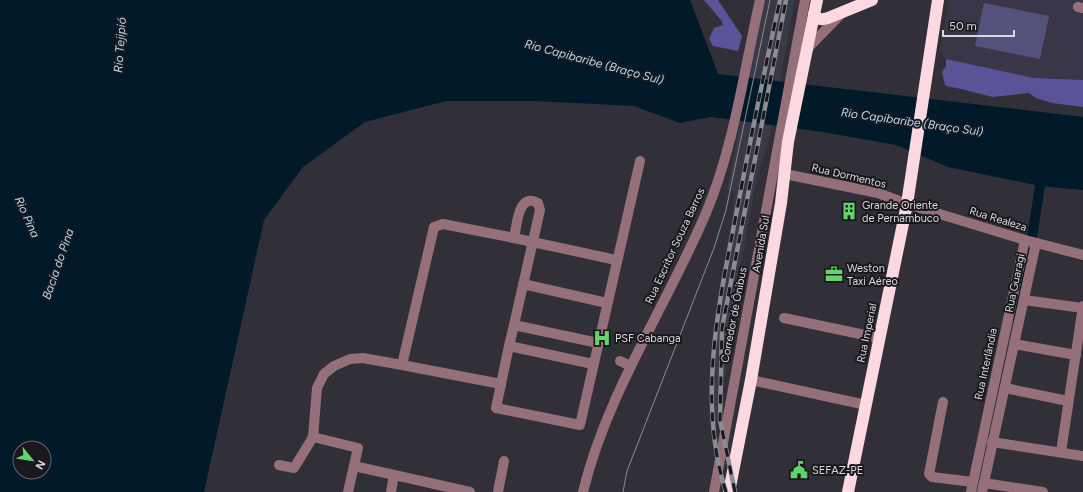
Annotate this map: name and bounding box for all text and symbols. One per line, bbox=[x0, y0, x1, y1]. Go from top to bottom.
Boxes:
scale bar bbox=[943, 12, 1014, 38]
water label: Rio Tejipió bbox=[111, 17, 129, 73]
text: 50 m bbox=[949, 19, 977, 33]
water label: Rio Capibaribe (Braço Sul) bbox=[523, 37, 665, 87]
water label: Rio Capibaribe (Braço Sul) bbox=[840, 105, 984, 139]
street label: Rua Dormentos bbox=[810, 161, 888, 191]
street label: Rua Escritor Souza Barros bbox=[642, 186, 708, 306]
water label: Rio Pina bbox=[12, 194, 42, 240]
place label: Grande Oriente de Pernambuco bbox=[862, 199, 939, 225]
building icon: Grande Oriente de Pernambuco bbox=[839, 201, 859, 221]
street label: Rua Realeza bbox=[968, 204, 1028, 234]
street label: Avenida Sul bbox=[750, 214, 772, 274]
water label: Bacia do Pina bbox=[39, 227, 77, 301]
street label: Rua Guaragi bbox=[1002, 252, 1028, 314]
place label: Weston Taxi Aéreo bbox=[847, 262, 898, 288]
office icon: Weston Taxi Aéreo bbox=[824, 264, 844, 284]
street label: Corredor de Ônibus bbox=[717, 266, 750, 364]
street label: Rua Imperial bbox=[854, 302, 880, 364]
street label: Rua Interlândia bbox=[972, 327, 1000, 401]
hospital icon: PSF Cabanga bbox=[592, 328, 612, 348]
place label: PSF Cabanga bbox=[615, 332, 681, 345]
north arrow bbox=[12, 440, 52, 480]
text: N bbox=[32, 458, 48, 472]
public building icon: SEFAZ-PE bbox=[789, 460, 809, 480]
place label: SEFAZ-PE bbox=[812, 464, 863, 477]

